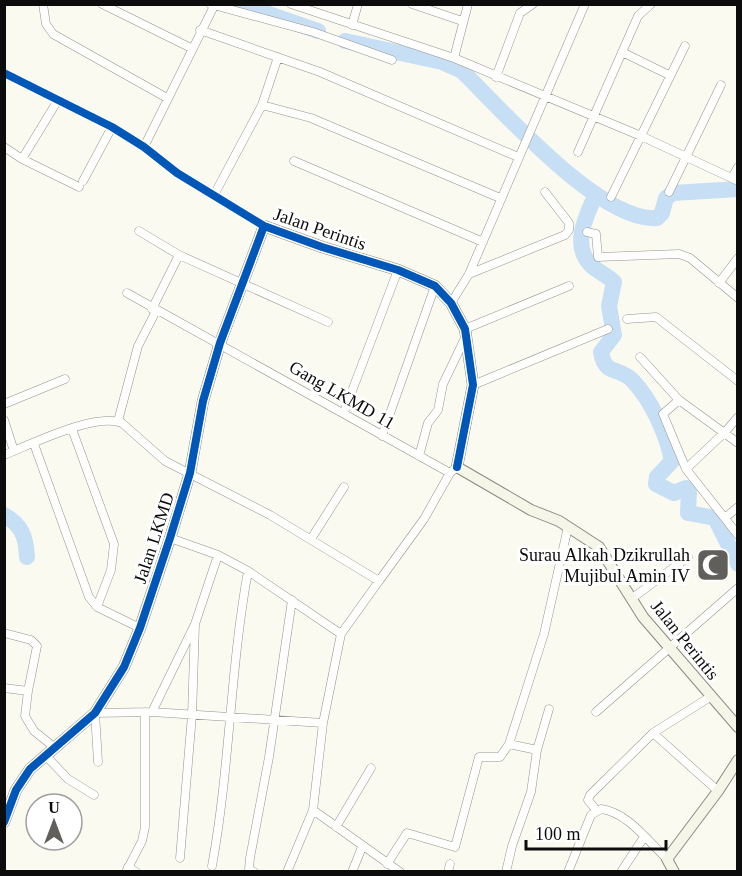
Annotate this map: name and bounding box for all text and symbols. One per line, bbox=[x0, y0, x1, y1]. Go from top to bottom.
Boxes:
street label: Jalan Perintis bbox=[271, 204, 369, 254]
street label: Gang LKMD 11 bbox=[286, 357, 398, 433]
street label: Jalan LKMD bbox=[130, 490, 178, 586]
place label: Surau Alkah Dzikrullah Mujibul Amin IV bbox=[519, 545, 690, 586]
mosque icon: Surau Alkah Dzikrullah Mujibul Amin IV bbox=[695, 547, 731, 583]
street label: Jalan Perintis bbox=[647, 596, 723, 684]
north arrow bbox=[24, 792, 84, 852]
text: U bbox=[48, 799, 60, 816]
scale bar bbox=[526, 813, 666, 851]
text: 100 m bbox=[535, 824, 581, 844]

